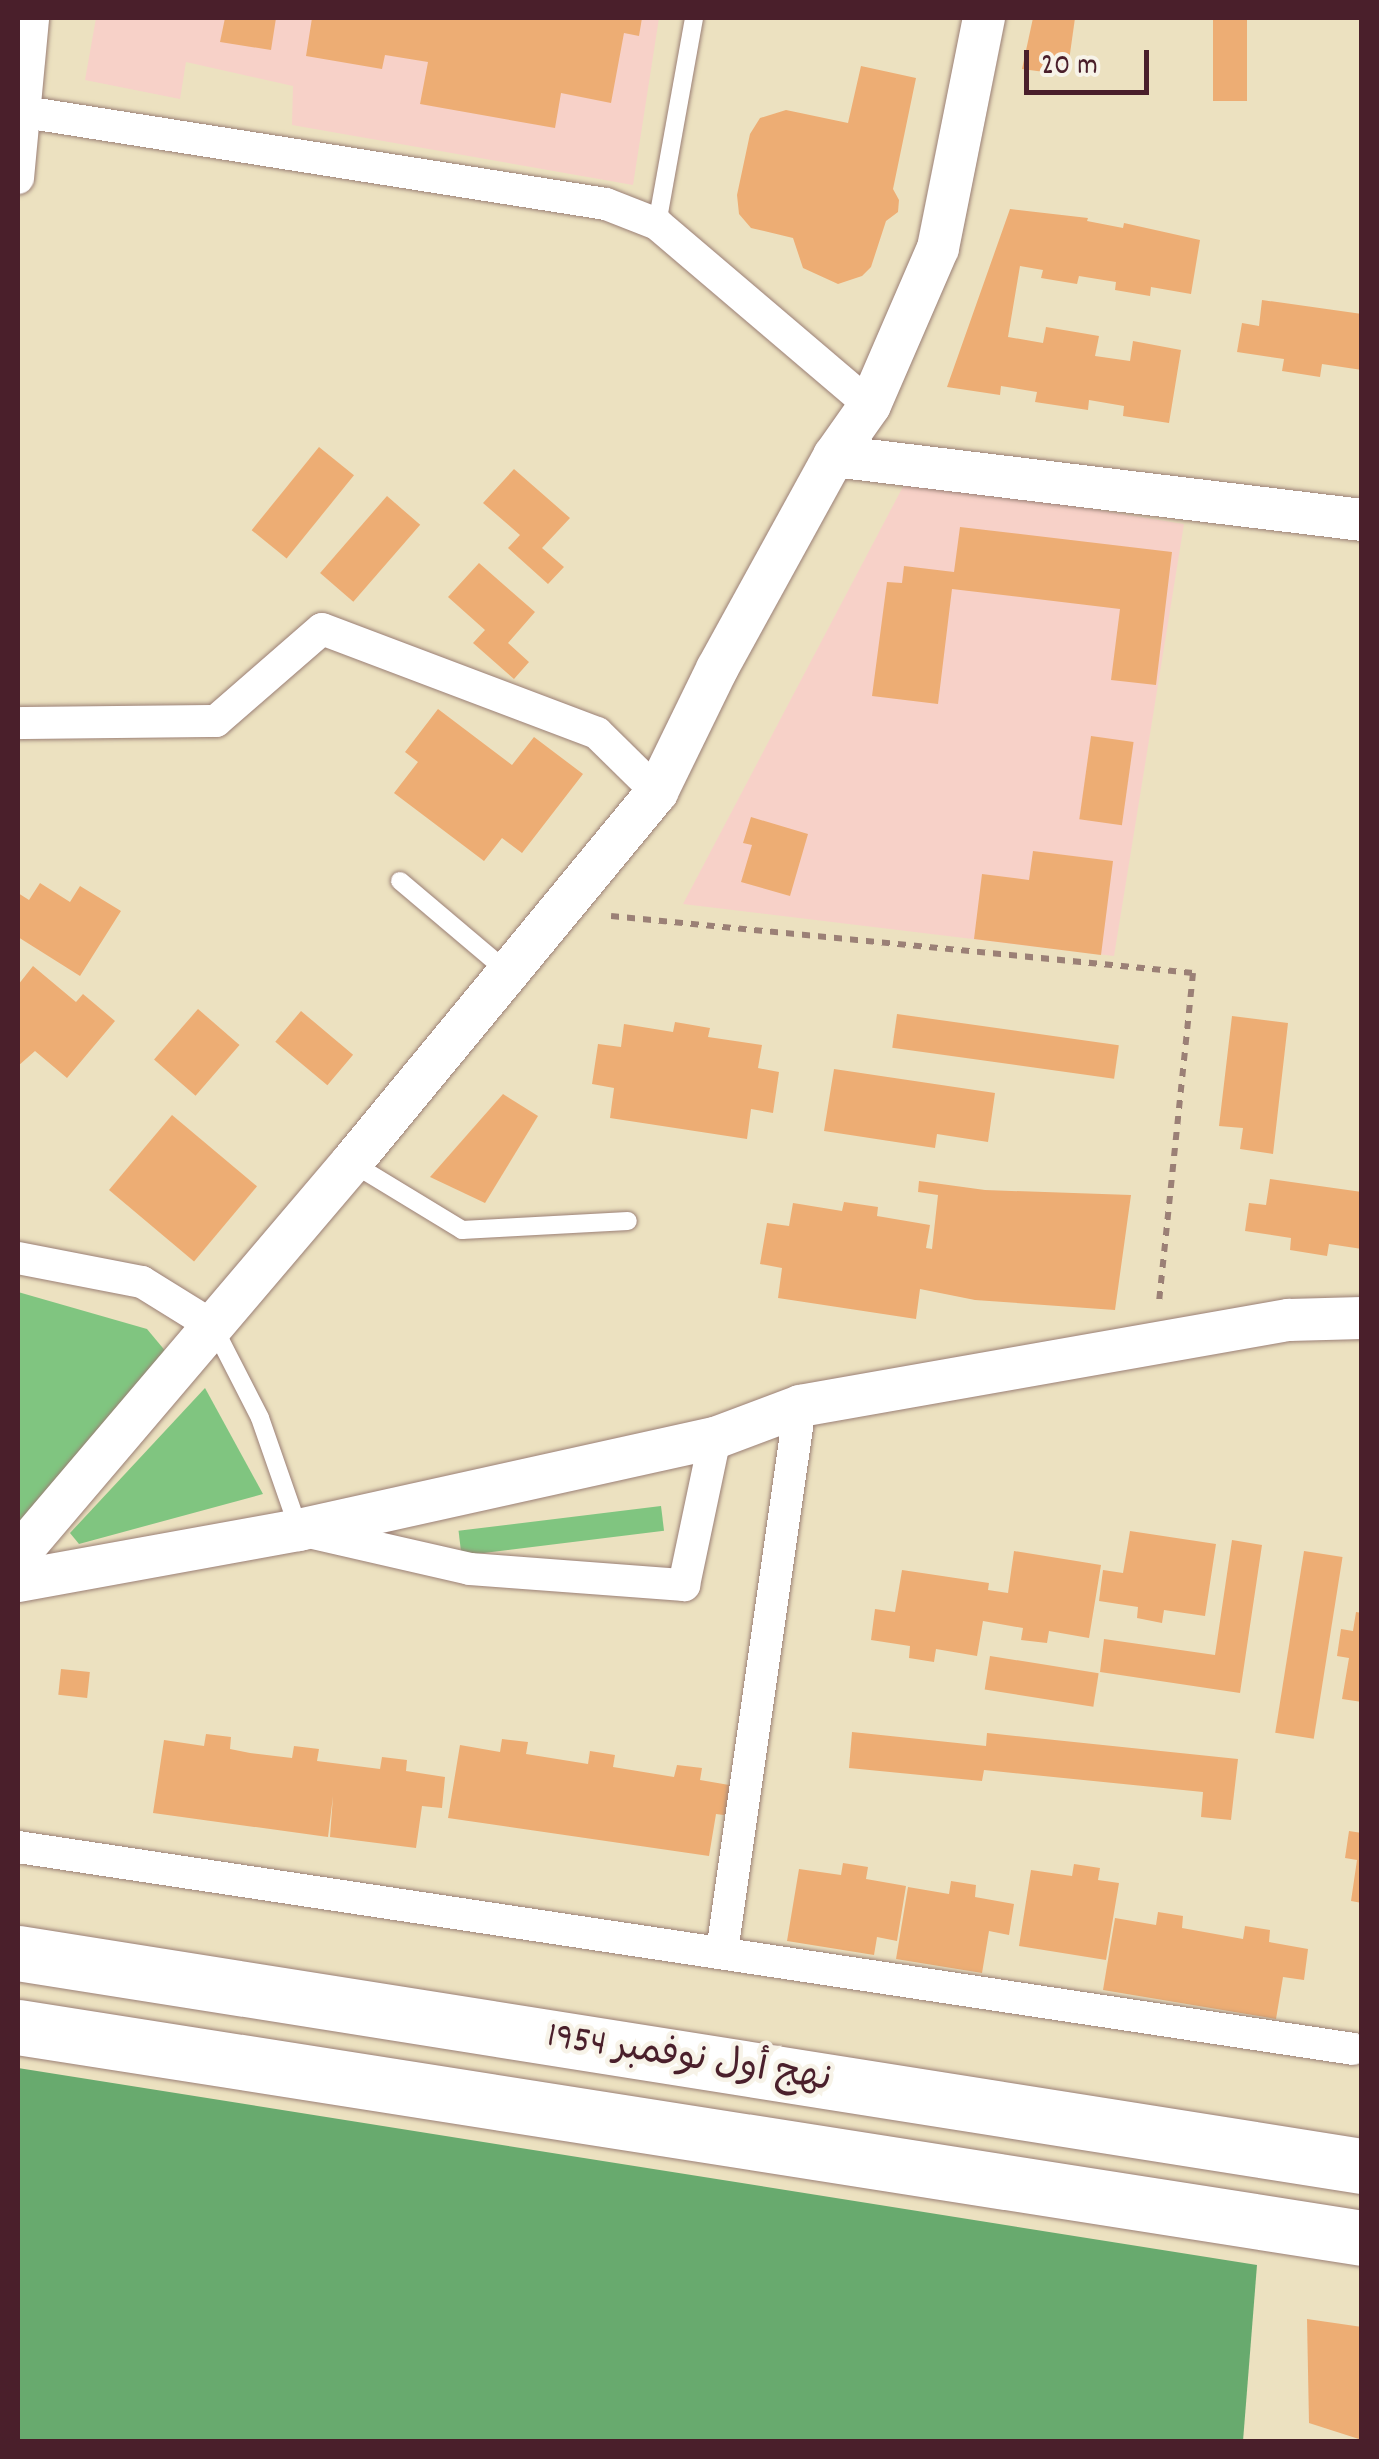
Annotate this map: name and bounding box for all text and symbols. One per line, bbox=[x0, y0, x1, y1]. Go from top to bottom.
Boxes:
scale bar bbox=[1029, 30, 1154, 92]
text: 20 m bbox=[1041, 46, 1098, 89]
street label: نهج أول نوفمبر 1954 bbox=[544, 2015, 834, 2105]

